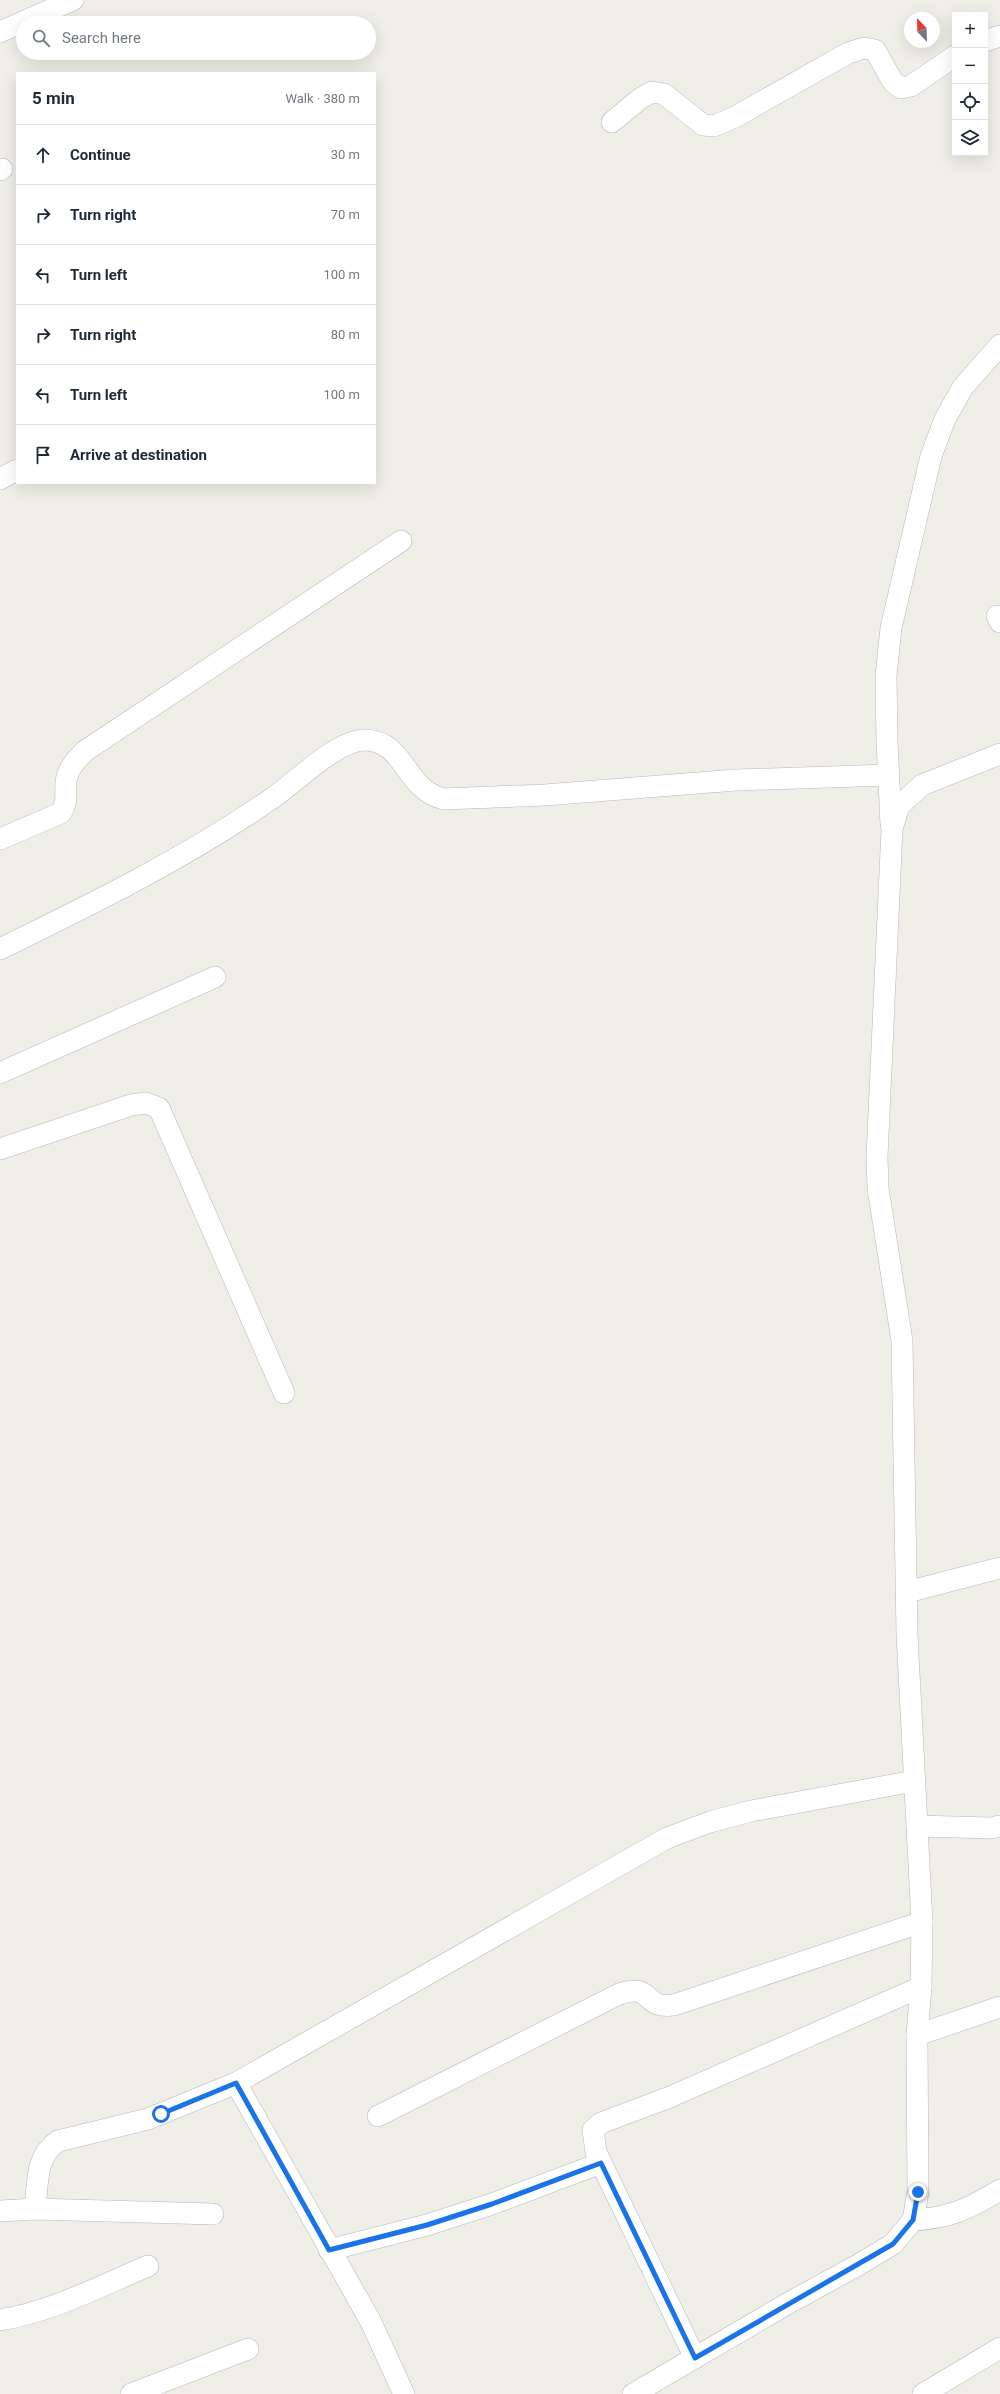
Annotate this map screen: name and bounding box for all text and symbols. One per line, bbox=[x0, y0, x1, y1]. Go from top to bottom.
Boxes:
north arrow bbox=[904, 12, 940, 48]
map controls bbox=[952, 12, 988, 156]
button: + bbox=[952, 12, 988, 48]
search box bbox=[16, 16, 376, 60]
icon: search bbox=[30, 27, 52, 49]
text: Search here bbox=[62, 29, 141, 47]
button: − bbox=[952, 48, 988, 84]
button: locate bbox=[952, 84, 988, 120]
text: 5 min bbox=[32, 88, 75, 108]
text: Walk · 380 m bbox=[285, 91, 360, 106]
button: layers bbox=[952, 120, 988, 156]
icon: ahead bbox=[32, 144, 54, 166]
text: Continue bbox=[70, 146, 131, 164]
text: 30 m bbox=[331, 147, 360, 162]
icon: right bbox=[32, 204, 54, 226]
text: Turn right bbox=[70, 206, 136, 224]
text: 70 m bbox=[331, 207, 360, 222]
icon: left bbox=[32, 264, 54, 286]
text: Turn left bbox=[70, 266, 127, 284]
text: 100 m bbox=[323, 267, 360, 282]
icon: right bbox=[32, 324, 54, 346]
text: Turn right bbox=[70, 326, 136, 344]
text: 80 m bbox=[331, 327, 360, 342]
icon: left bbox=[32, 384, 54, 406]
text: Turn left bbox=[70, 386, 127, 404]
text: 100 m bbox=[323, 387, 360, 402]
icon: arrive bbox=[32, 444, 54, 466]
text: Arrive at destination bbox=[70, 446, 207, 464]
route start bbox=[152, 2105, 170, 2123]
route end bbox=[909, 2183, 927, 2201]

